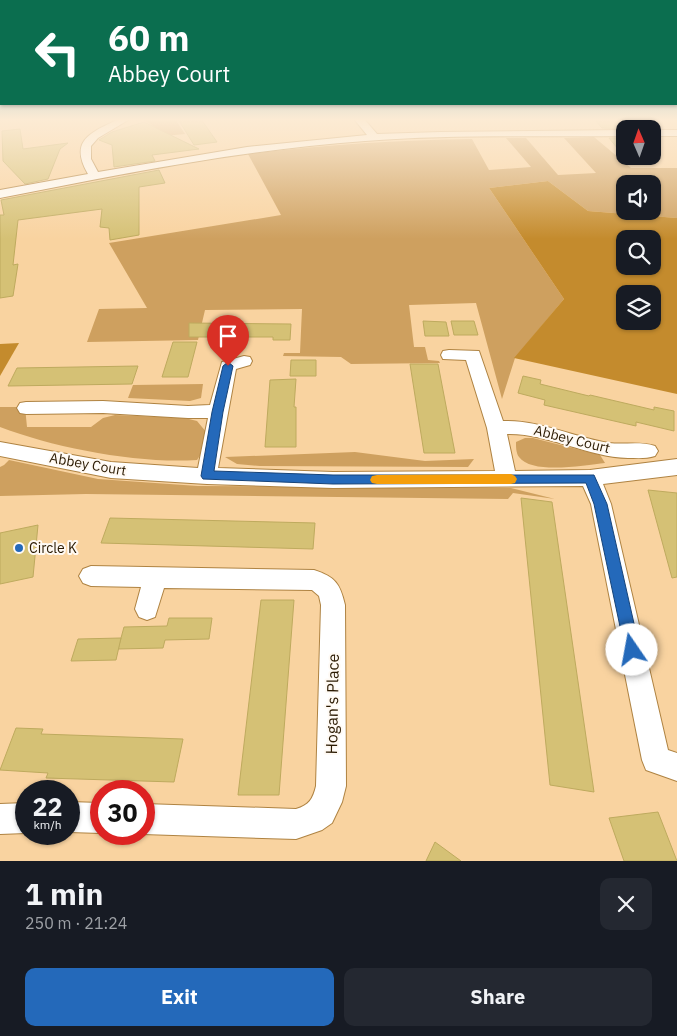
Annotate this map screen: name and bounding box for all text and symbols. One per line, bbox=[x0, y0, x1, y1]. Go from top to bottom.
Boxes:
text: 60 m bbox=[108, 15, 190, 61]
icon: left bbox=[25, 20, 90, 85]
text: Abbey Court bbox=[108, 59, 230, 88]
north arrow bbox=[616, 120, 661, 165]
map controls bbox=[616, 120, 661, 330]
button: sound bbox=[616, 175, 661, 220]
button: search bbox=[616, 230, 661, 275]
button: layers bbox=[616, 285, 661, 330]
pin bbox=[207, 315, 249, 366]
icon: arrive bbox=[214, 322, 242, 350]
street label: Abbey Court bbox=[532, 421, 612, 457]
street label: Abbey Court bbox=[48, 448, 128, 480]
place label: Circle K bbox=[29, 539, 77, 557]
marker: Circle K bbox=[13, 542, 25, 554]
position arrow bbox=[605, 623, 657, 675]
street label: Hogan's Place bbox=[321, 653, 343, 755]
speed limit sign: 30 bbox=[90, 780, 155, 845]
text: 22 bbox=[32, 790, 63, 823]
text: km/h bbox=[33, 817, 62, 832]
text: 1 min bbox=[25, 874, 103, 913]
button: close bbox=[600, 878, 652, 930]
text: 250 m · 21:24 bbox=[25, 913, 127, 933]
button: Exit bbox=[25, 968, 334, 1026]
button: Share bbox=[344, 968, 652, 1026]

